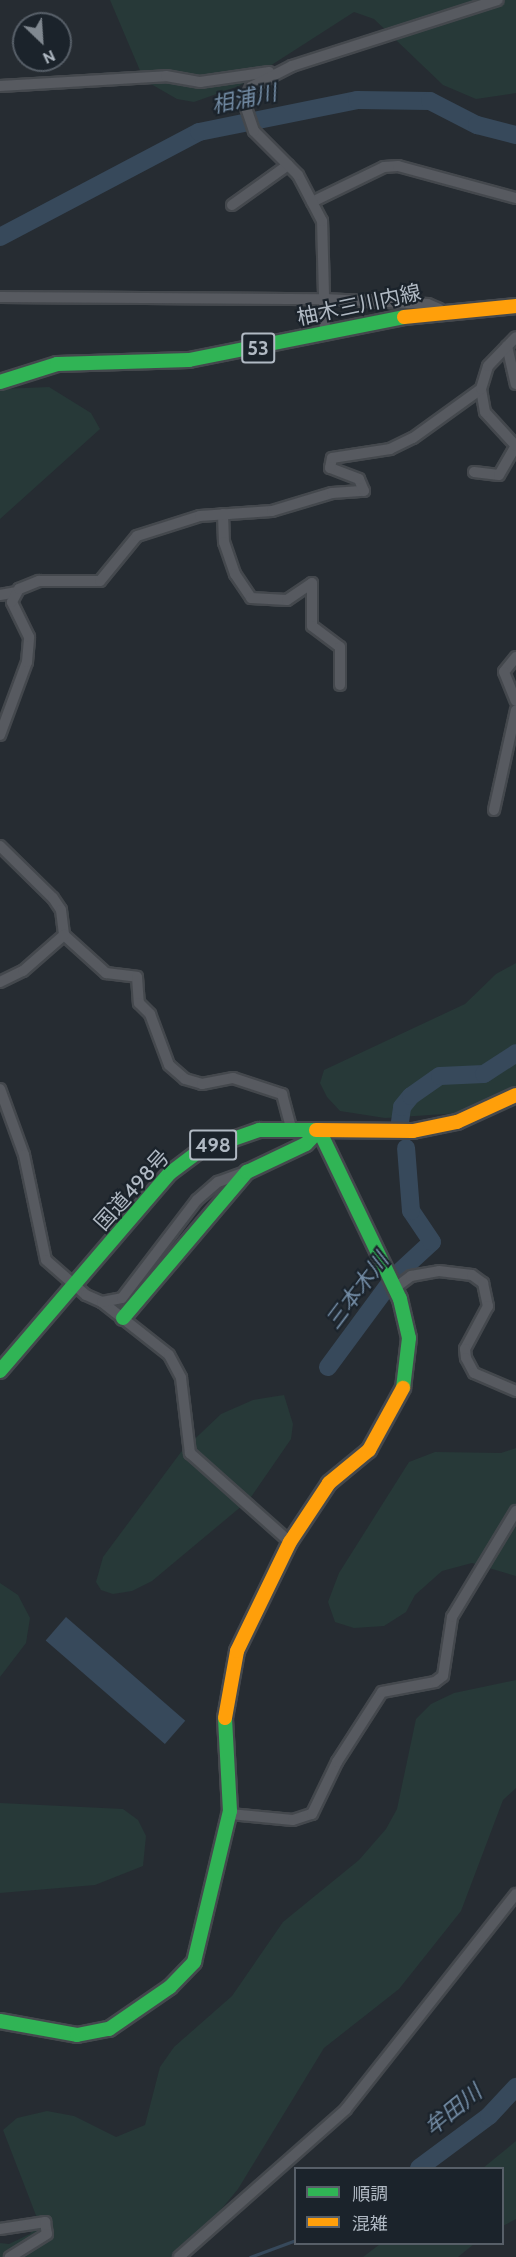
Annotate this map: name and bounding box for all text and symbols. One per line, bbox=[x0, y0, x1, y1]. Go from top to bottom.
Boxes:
north arrow bbox=[12, 12, 72, 72]
text: N bbox=[40, 46, 58, 68]
water label: 相浦川 bbox=[209, 79, 279, 119]
street label: 柚木三川内線 bbox=[295, 280, 423, 330]
road number: 53 bbox=[240, 331, 276, 365]
road number: 498 bbox=[189, 1128, 237, 1162]
street label: 国道498号 bbox=[89, 1144, 175, 1236]
water label: 三本木川 bbox=[320, 1248, 394, 1334]
water label: 牟田川 bbox=[419, 2079, 487, 2141]
legend bbox=[294, 2167, 504, 2245]
text: 順調 bbox=[352, 2183, 388, 2205]
text: 混雑 bbox=[352, 2213, 388, 2235]

